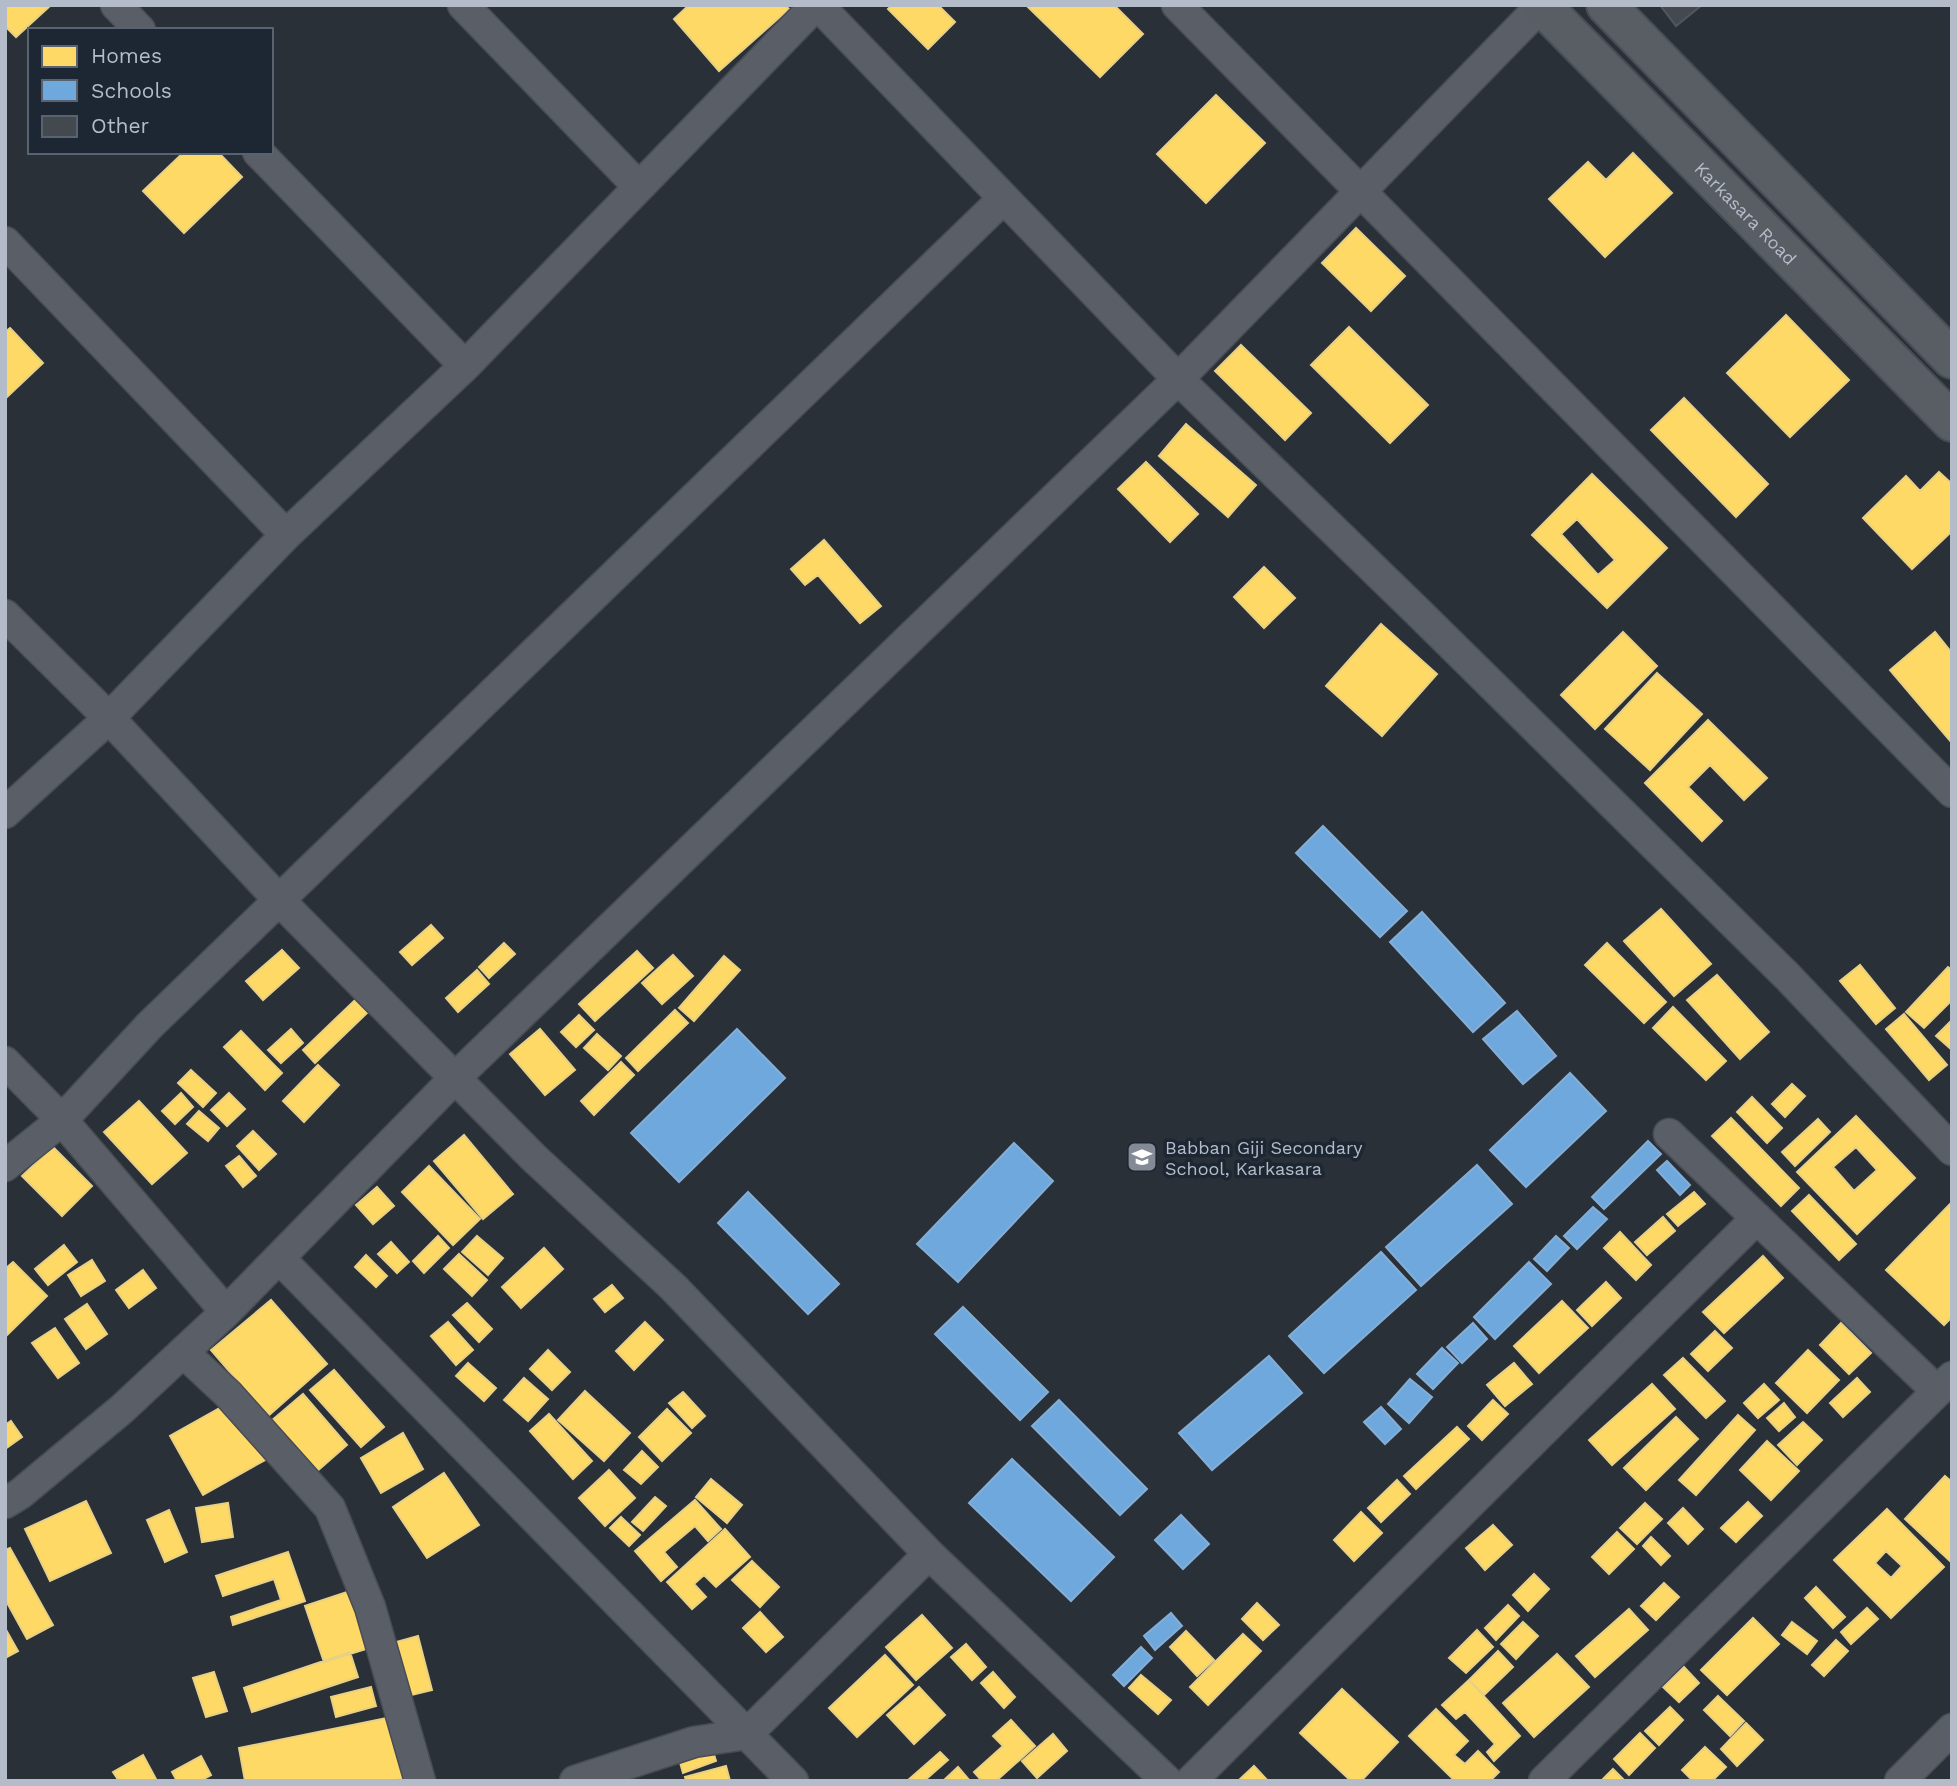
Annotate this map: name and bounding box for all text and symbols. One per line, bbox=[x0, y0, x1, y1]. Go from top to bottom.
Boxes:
legend bbox=[28, 28, 273, 154]
text: Homes bbox=[91, 43, 162, 68]
text: Schools bbox=[91, 78, 172, 103]
text: Other bbox=[91, 113, 150, 138]
street label: Karkasara Road bbox=[1691, 157, 1801, 269]
place label: Babban Giji Secondary School, Karkasara bbox=[1165, 1137, 1363, 1179]
school or university icon: Babban Giji Secondary School, Karkasara bbox=[1125, 1140, 1159, 1174]

